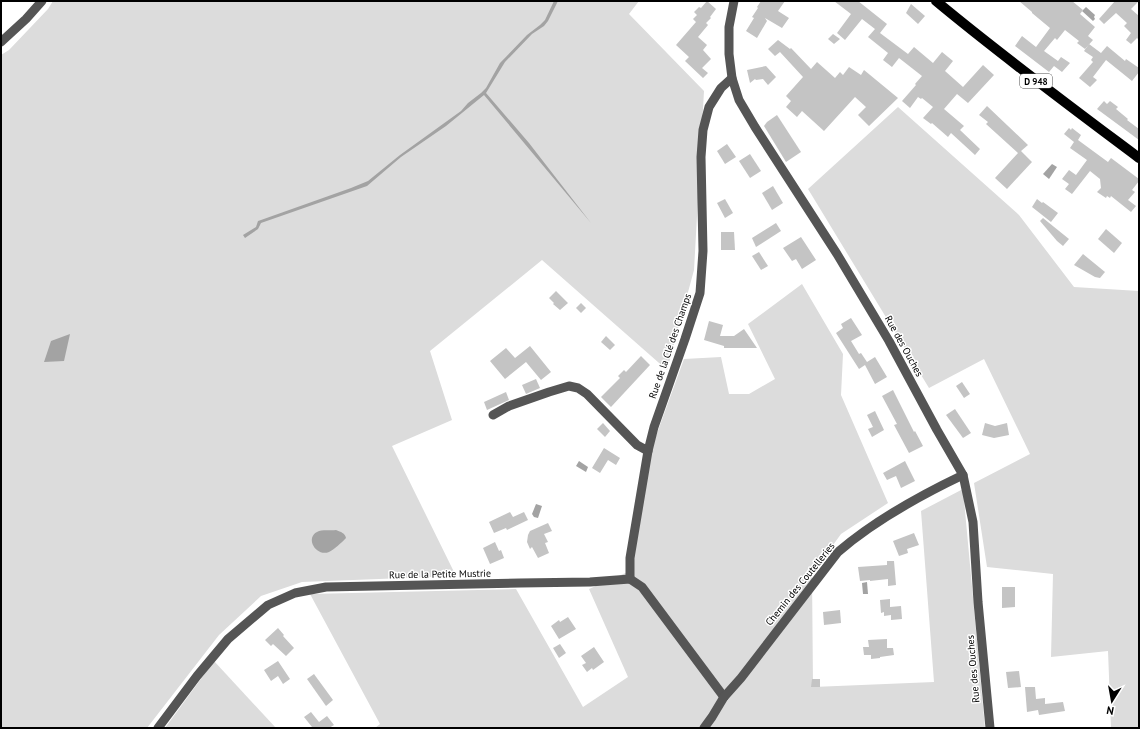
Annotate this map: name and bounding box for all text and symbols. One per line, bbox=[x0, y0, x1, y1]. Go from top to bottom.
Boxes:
road number: D 948 bbox=[1020, 74, 1052, 88]
street label: Rue de la Clé des Champs bbox=[646, 292, 694, 400]
street label: Rue des Ouches bbox=[882, 313, 926, 379]
street label: Chemin des Coutelleries bbox=[762, 540, 838, 628]
street label: Rue de la Petite Mustrie bbox=[389, 567, 491, 581]
street label: Rue des Ouches bbox=[964, 635, 982, 703]
north arrow bbox=[1092, 681, 1132, 721]
text: N bbox=[1105, 703, 1115, 718]

